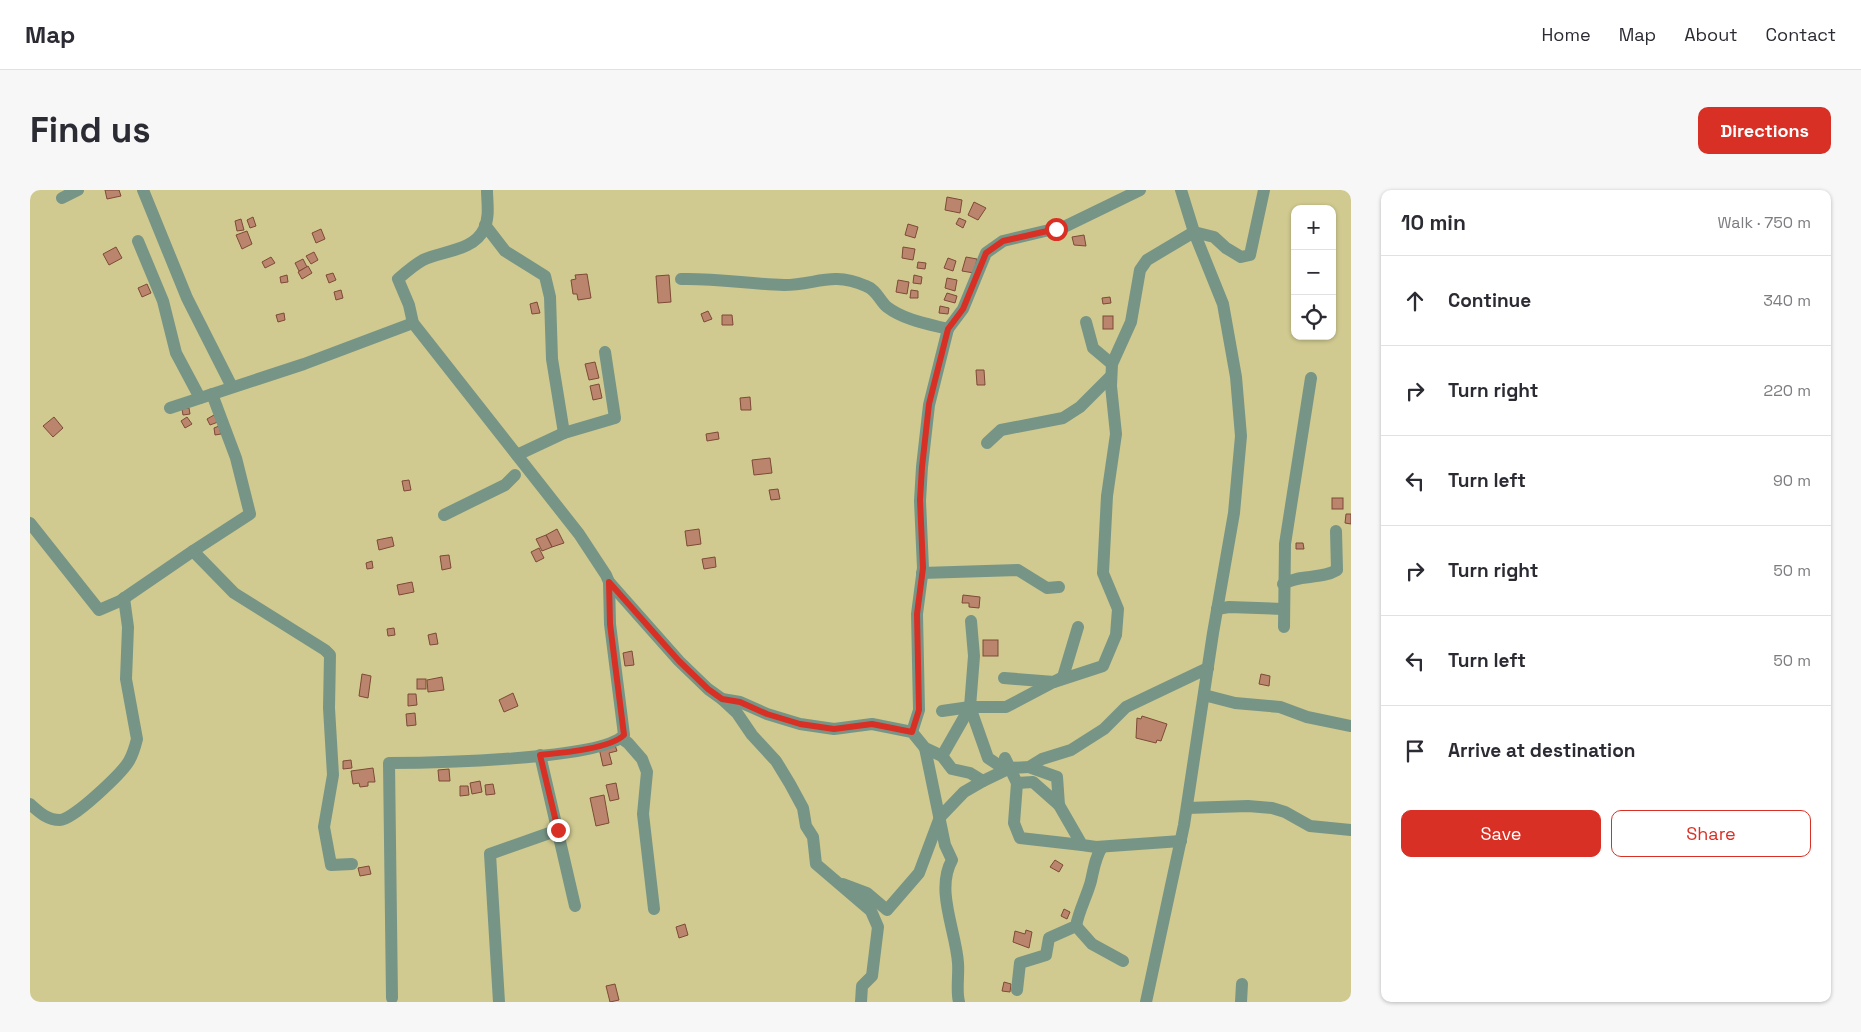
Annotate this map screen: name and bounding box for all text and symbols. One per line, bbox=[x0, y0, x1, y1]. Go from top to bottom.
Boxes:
text: Map bbox=[25, 19, 75, 50]
text: Home bbox=[1542, 23, 1591, 46]
text: Map bbox=[1619, 23, 1656, 46]
text: About bbox=[1684, 23, 1738, 46]
text: Contact bbox=[1766, 23, 1836, 46]
button: Directions bbox=[1698, 107, 1831, 154]
text: Find us bbox=[30, 108, 151, 152]
map controls bbox=[1291, 205, 1336, 340]
button: + bbox=[1291, 205, 1336, 250]
text: 10 min bbox=[1401, 209, 1466, 236]
text: Walk · 750 m bbox=[1717, 212, 1811, 233]
route start bbox=[1045, 218, 1068, 241]
button: − bbox=[1291, 250, 1336, 295]
icon: ahead bbox=[1401, 287, 1429, 315]
text: Continue bbox=[1448, 288, 1531, 313]
text: 340 m bbox=[1763, 290, 1811, 311]
button: locate bbox=[1291, 295, 1336, 340]
icon: right bbox=[1401, 377, 1429, 405]
text: Turn right bbox=[1448, 378, 1538, 403]
text: 220 m bbox=[1764, 380, 1811, 401]
icon: left bbox=[1401, 467, 1429, 495]
text: Turn left bbox=[1448, 468, 1526, 493]
text: 90 m bbox=[1773, 470, 1811, 491]
icon: right bbox=[1401, 557, 1429, 585]
text: Turn right bbox=[1448, 558, 1538, 583]
text: 50 m bbox=[1773, 560, 1811, 581]
icon: left bbox=[1401, 647, 1429, 675]
text: Turn left bbox=[1448, 648, 1526, 673]
text: 50 m bbox=[1773, 650, 1811, 671]
icon: arrive bbox=[1401, 737, 1429, 765]
text: Arrive at destination bbox=[1448, 738, 1636, 763]
button: Save bbox=[1401, 810, 1601, 857]
button: Share bbox=[1611, 810, 1811, 857]
route end bbox=[547, 819, 570, 842]

